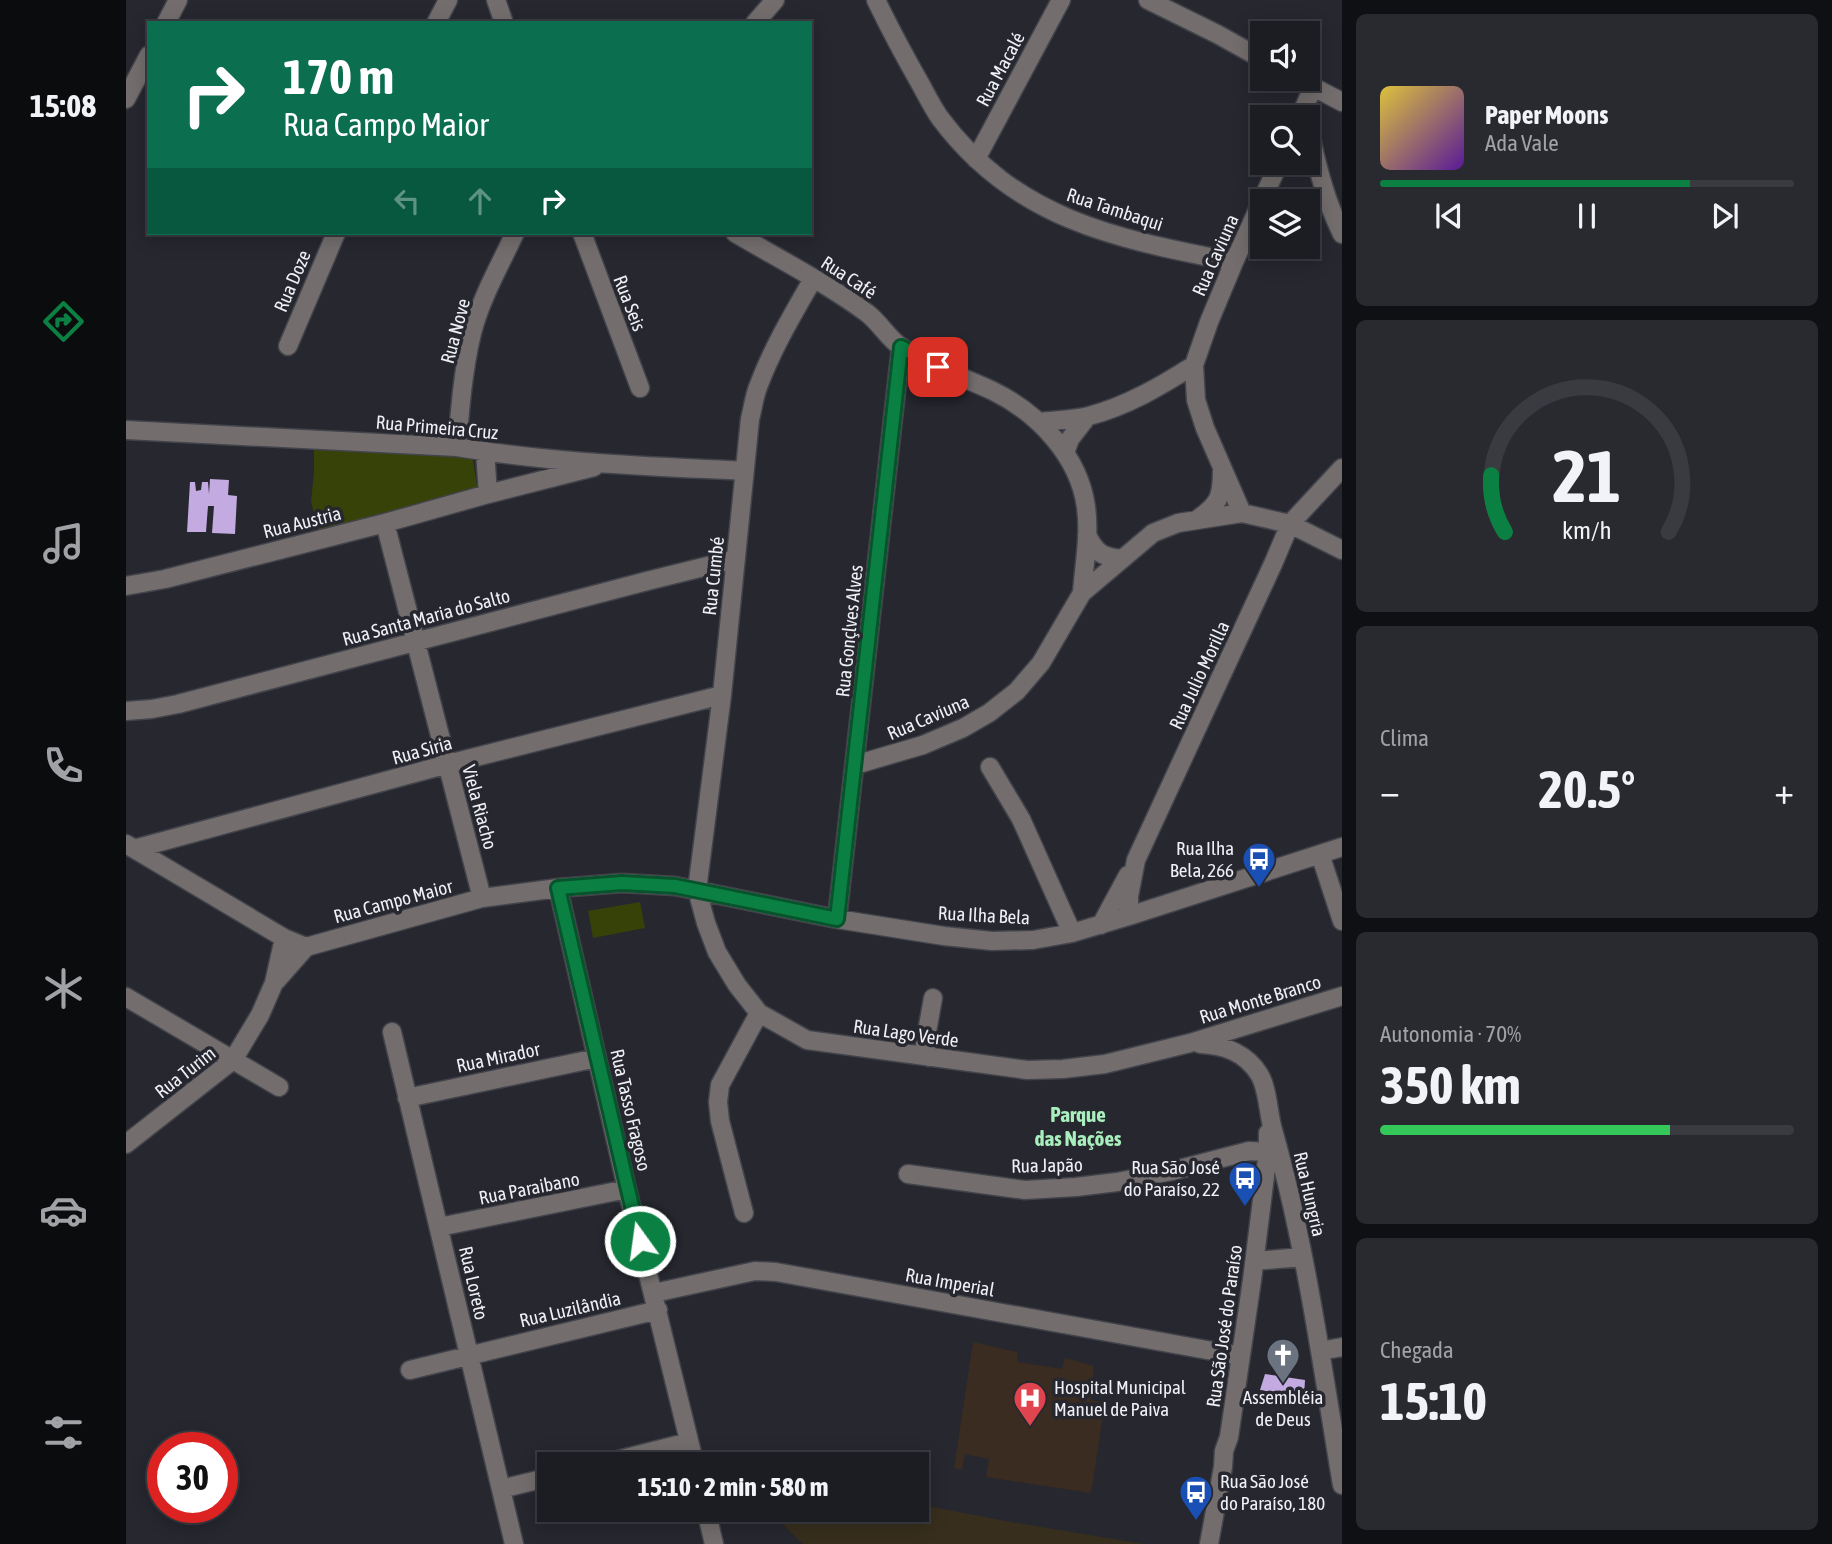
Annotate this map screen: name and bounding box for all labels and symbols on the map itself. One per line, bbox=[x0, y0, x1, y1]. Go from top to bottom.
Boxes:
street label: Rua Macalé bbox=[971, 28, 1029, 110]
street label: Rua Tambaqui bbox=[1064, 183, 1166, 235]
street label: Rua Caviuna bbox=[1187, 211, 1243, 299]
street label: Rua Doze bbox=[269, 247, 315, 315]
street label: Rua Café bbox=[817, 251, 881, 303]
street label: Rua Seis bbox=[609, 272, 651, 334]
street label: Rua Nove bbox=[436, 296, 474, 366]
pin bbox=[908, 337, 968, 397]
street label: Rua Primeira Cruz bbox=[375, 411, 499, 443]
street label: Rua Austria bbox=[261, 502, 343, 542]
street label: Rua Cumbé bbox=[698, 535, 728, 617]
street label: Rua Gonçlves Alves bbox=[831, 563, 867, 698]
street label: Rua Santa Maria do Salto bbox=[340, 584, 512, 650]
street label: Rua Julio Morilla bbox=[1164, 617, 1234, 733]
street label: Rua Caviuna bbox=[884, 690, 972, 744]
street label: Rua Siria bbox=[390, 731, 454, 769]
street label: Viela Riacho bbox=[458, 762, 502, 852]
place label: Rua Ilha Bela, 266 bbox=[1170, 837, 1234, 881]
bus stop icon: Rua Ilha Bela, 266 bbox=[1240, 840, 1278, 889]
street label: Rua Campo Maior bbox=[331, 874, 455, 927]
street label: Rua Ilha Bela bbox=[937, 902, 1031, 928]
street label: Rua Monte Branco bbox=[1197, 970, 1323, 1028]
street label: Rua Lago Verde bbox=[852, 1015, 960, 1051]
street label: Rua Mirador bbox=[454, 1037, 542, 1077]
street label: Rua Turim bbox=[151, 1042, 219, 1102]
street label: Rua Tasso Fragoso bbox=[606, 1047, 656, 1173]
district label: Parque das Nações bbox=[1035, 1102, 1122, 1150]
street label: Rua Hungria bbox=[1290, 1149, 1330, 1239]
street label: Rua Japão bbox=[1011, 1153, 1083, 1177]
place label: Rua São José do Paraíso, 22 bbox=[1124, 1156, 1220, 1200]
bus stop icon: Rua São José do Paraíso, 22 bbox=[1226, 1159, 1264, 1208]
street label: Rua Paraibano bbox=[477, 1167, 581, 1209]
position arrow bbox=[603, 1204, 677, 1278]
street label: Rua São José do Paraíso bbox=[1202, 1243, 1246, 1409]
street label: Rua Loreto bbox=[455, 1244, 493, 1322]
street label: Rua Imperial bbox=[904, 1263, 996, 1301]
street label: Rua Luzilândia bbox=[517, 1287, 623, 1331]
church icon: Assembléia de Deus bbox=[1264, 1336, 1302, 1385]
place label: Hospital Municipal Manuel de Paiva bbox=[1054, 1376, 1186, 1420]
hospital icon: Hospital Municipal Manuel de Paiva bbox=[1011, 1379, 1049, 1428]
place label: Assembléia de Deus bbox=[1243, 1386, 1323, 1430]
speed limit sign: 30 bbox=[147, 1432, 238, 1523]
place label: Rua São José do Paraíso, 180 bbox=[1220, 1470, 1325, 1514]
bus stop icon: Rua São José do Paraíso, 180 bbox=[1177, 1473, 1215, 1522]

